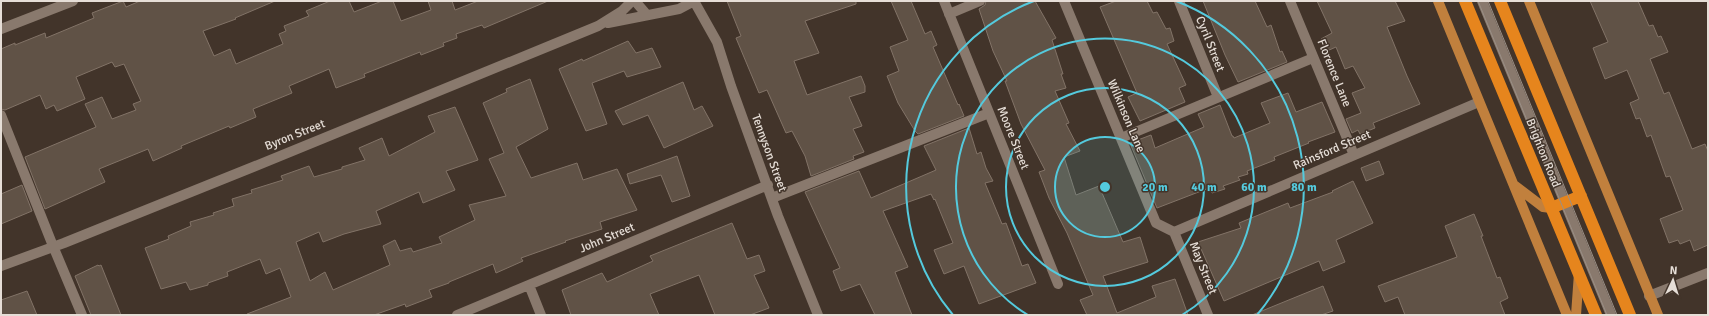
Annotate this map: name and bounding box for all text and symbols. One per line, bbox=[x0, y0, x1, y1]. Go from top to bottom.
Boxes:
street label: Cyril Street bbox=[1192, 14, 1228, 74]
street label: Florence Lane bbox=[1314, 37, 1354, 109]
street label: Wilkinson Lane bbox=[1104, 77, 1148, 155]
street label: Moore Street bbox=[994, 104, 1032, 172]
street label: Tennyson Street bbox=[748, 112, 790, 194]
street label: Byron Street bbox=[263, 116, 327, 154]
street label: Brighton Road bbox=[1522, 116, 1564, 190]
street label: Rainsford Street bbox=[1291, 127, 1373, 173]
centre of rings bbox=[1098, 180, 1112, 194]
text: 20 m bbox=[1142, 180, 1168, 195]
text: 40 m bbox=[1191, 180, 1217, 195]
text: 60 m bbox=[1241, 180, 1267, 195]
text: 80 m bbox=[1291, 180, 1317, 195]
street label: John Street bbox=[577, 220, 637, 256]
street label: May Street bbox=[1186, 240, 1220, 296]
north arrow bbox=[1653, 260, 1693, 300]
text: N bbox=[1669, 264, 1678, 277]

